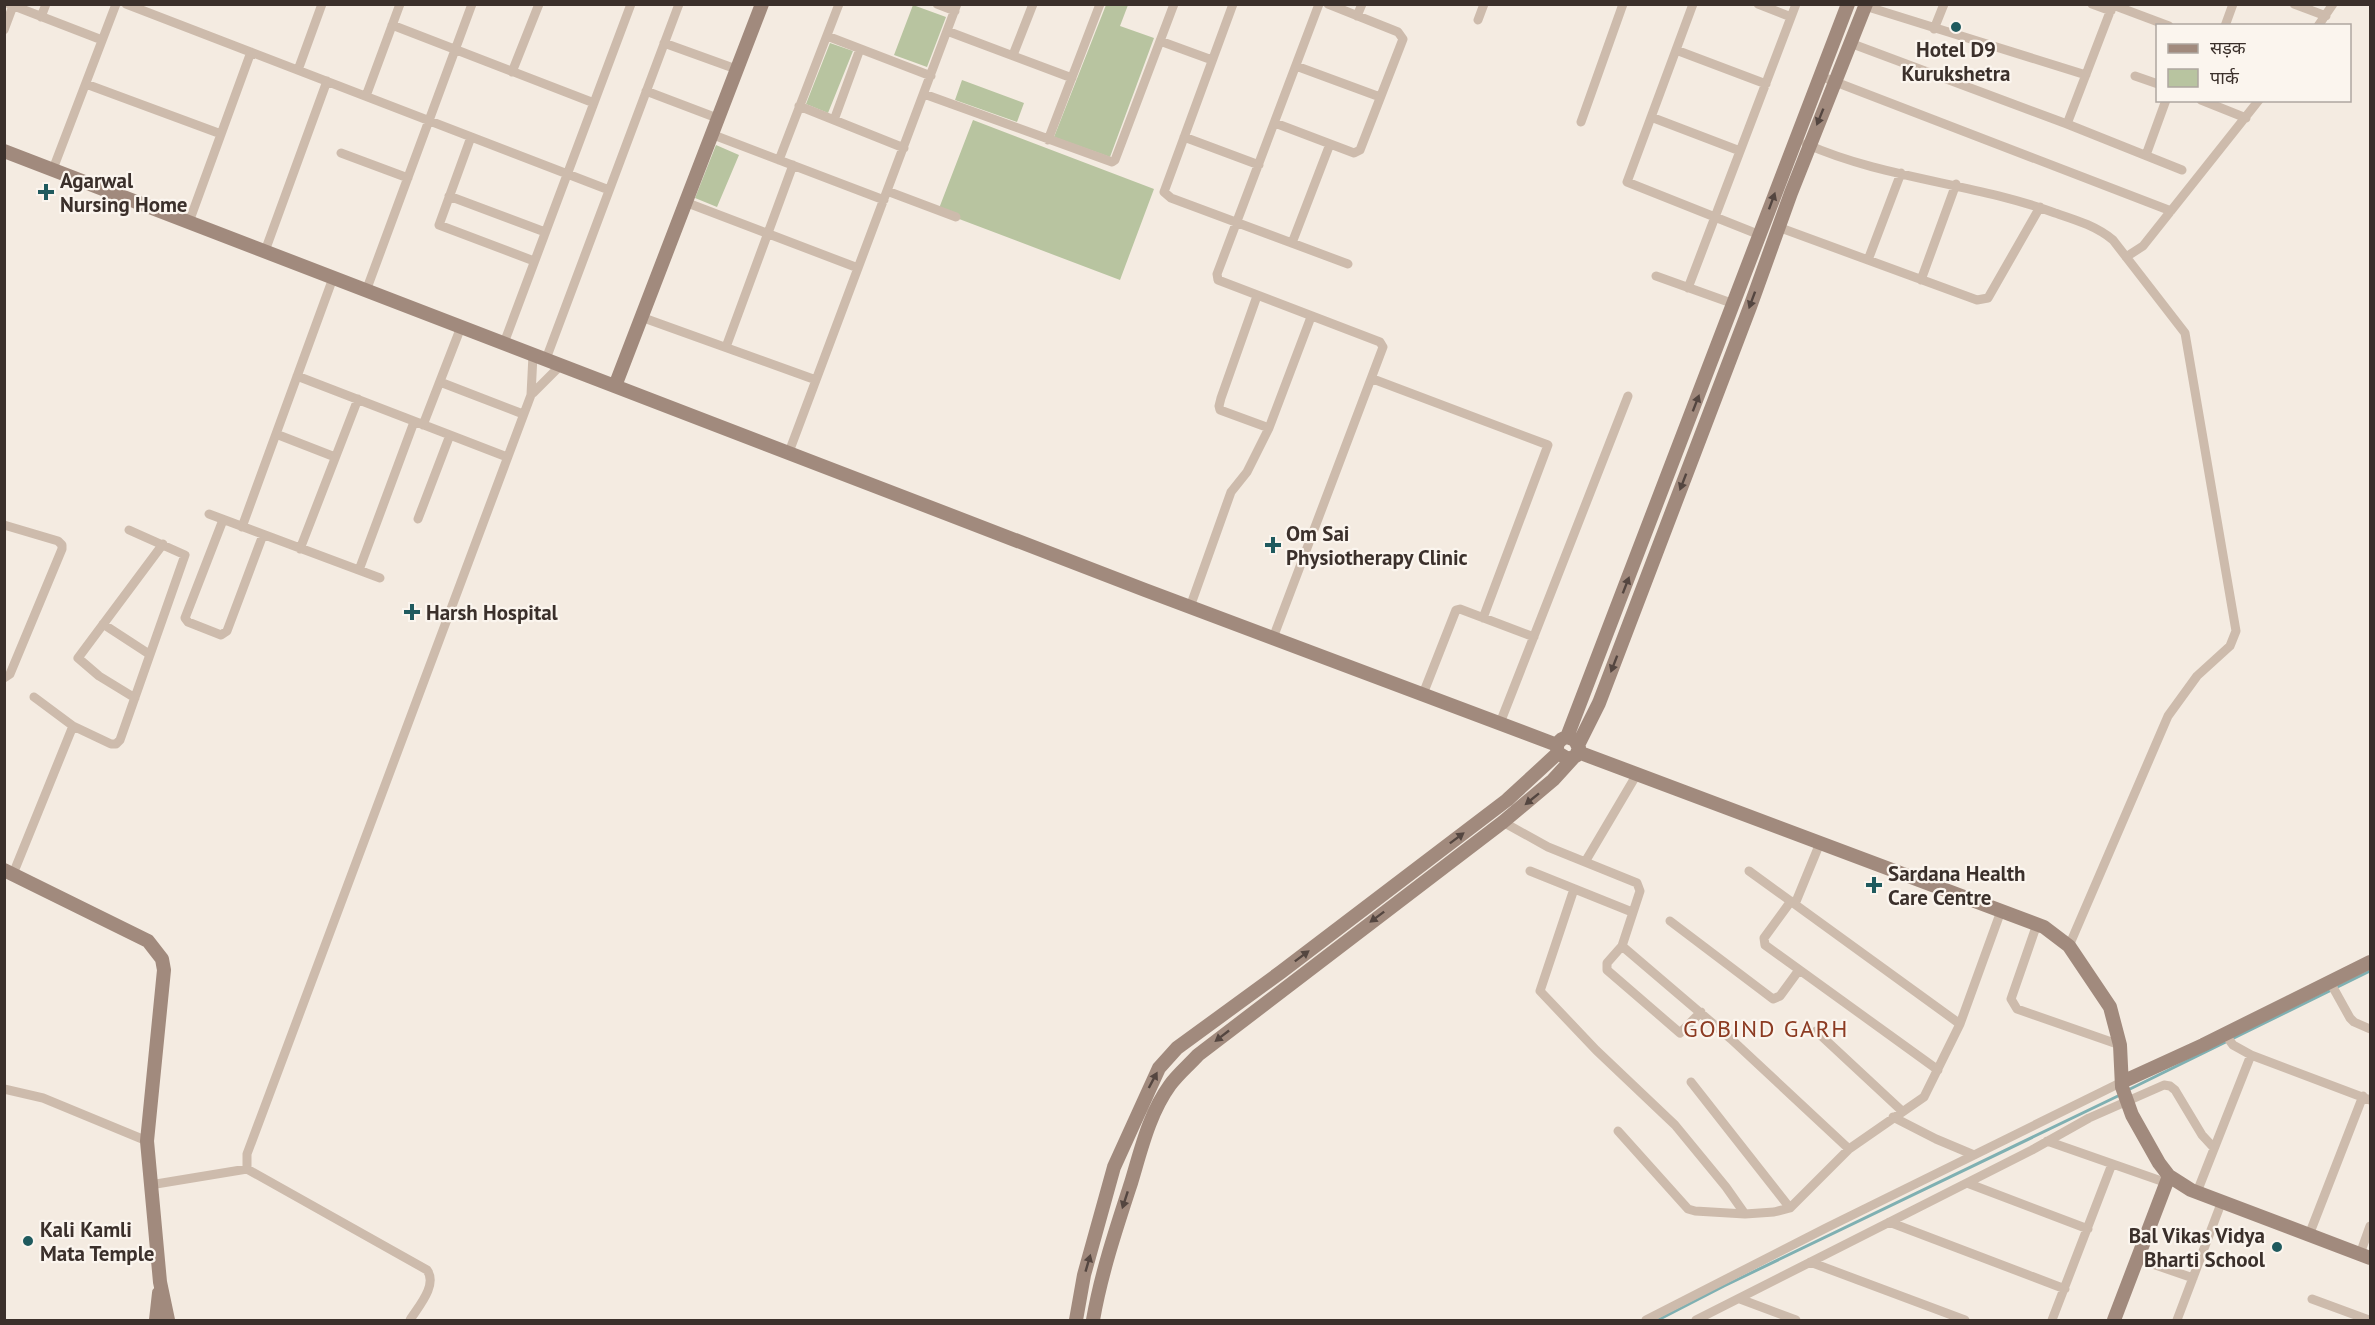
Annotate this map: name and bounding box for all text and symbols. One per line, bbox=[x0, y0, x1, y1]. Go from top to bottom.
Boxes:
marker: Hotel D9 Kurukshetra bbox=[1949, 20, 1963, 34]
legend bbox=[2156, 24, 2351, 102]
place label: Hotel D9 Kurukshetra bbox=[1902, 36, 2010, 87]
text: सड़क bbox=[2210, 36, 2247, 59]
text: पार्क bbox=[2210, 66, 2240, 89]
one-way arrow bbox=[1815, 109, 1825, 127]
place label: Agarwal Nursing Home bbox=[60, 167, 188, 218]
marker: Agarwal Nursing Home bbox=[37, 183, 55, 201]
one-way arrow bbox=[1768, 191, 1778, 209]
one-way arrow bbox=[1747, 291, 1757, 309]
one-way arrow bbox=[1692, 394, 1701, 412]
one-way arrow bbox=[1678, 473, 1687, 491]
place label: Om Sai Physiotherapy Clinic bbox=[1286, 520, 1468, 571]
marker: Om Sai Physiotherapy Clinic bbox=[1264, 536, 1282, 554]
one-way arrow bbox=[1622, 576, 1632, 594]
place label: Harsh Hospital bbox=[426, 599, 559, 626]
marker: Harsh Hospital bbox=[403, 603, 421, 621]
one-way arrow bbox=[1608, 656, 1618, 674]
one-way arrow bbox=[1524, 792, 1539, 804]
one-way arrow bbox=[1449, 832, 1465, 845]
place label: Sardana Health Care Centre bbox=[1888, 860, 2026, 911]
marker: Sardana Health Care Centre bbox=[1865, 876, 1883, 894]
one-way arrow bbox=[1369, 911, 1385, 924]
one-way arrow bbox=[1294, 950, 1310, 963]
district label: GOBIND GARH bbox=[1683, 1013, 1849, 1044]
one-way arrow bbox=[1214, 1030, 1230, 1043]
one-way arrow bbox=[1148, 1071, 1158, 1088]
one-way arrow bbox=[1120, 1191, 1130, 1209]
place label: Kali Kamli Mata Temple bbox=[40, 1216, 155, 1267]
place label: Bal Vikas Vidya Bharti School bbox=[2129, 1222, 2266, 1273]
marker: Kali Kamli Mata Temple bbox=[21, 1234, 35, 1248]
marker: Bal Vikas Vidya Bharti School bbox=[2270, 1240, 2284, 1254]
one-way arrow bbox=[1084, 1254, 1093, 1272]

